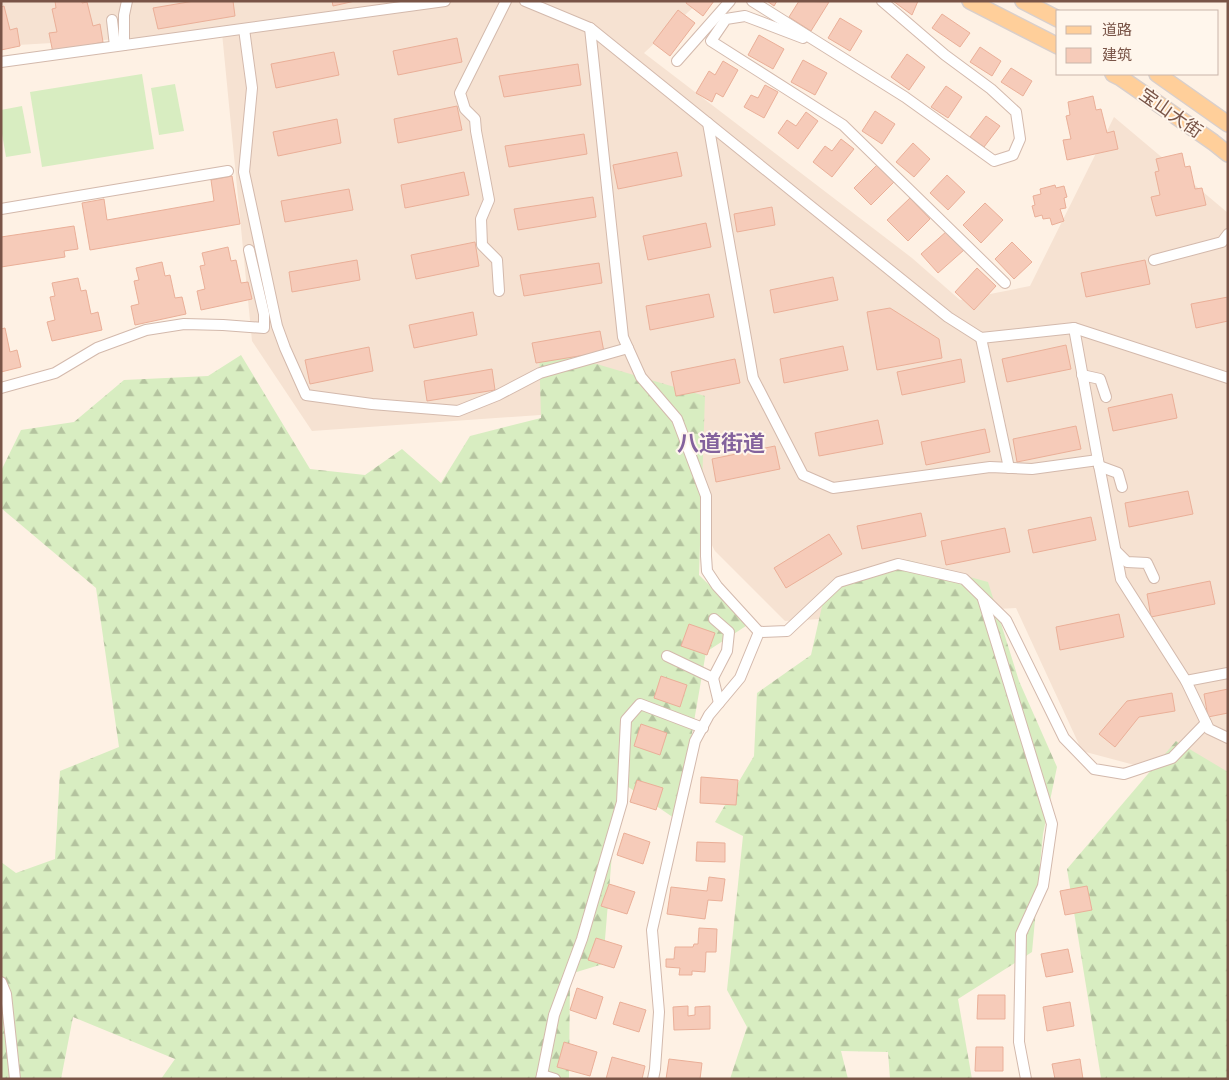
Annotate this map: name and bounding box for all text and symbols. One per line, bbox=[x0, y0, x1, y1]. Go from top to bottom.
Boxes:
legend bbox=[1056, 10, 1219, 75]
text: 道路 bbox=[1102, 21, 1132, 38]
text: 建筑 bbox=[1102, 46, 1132, 63]
street label: 宝山大街 bbox=[1136, 83, 1207, 142]
district label: 八道街道 bbox=[677, 430, 765, 456]

